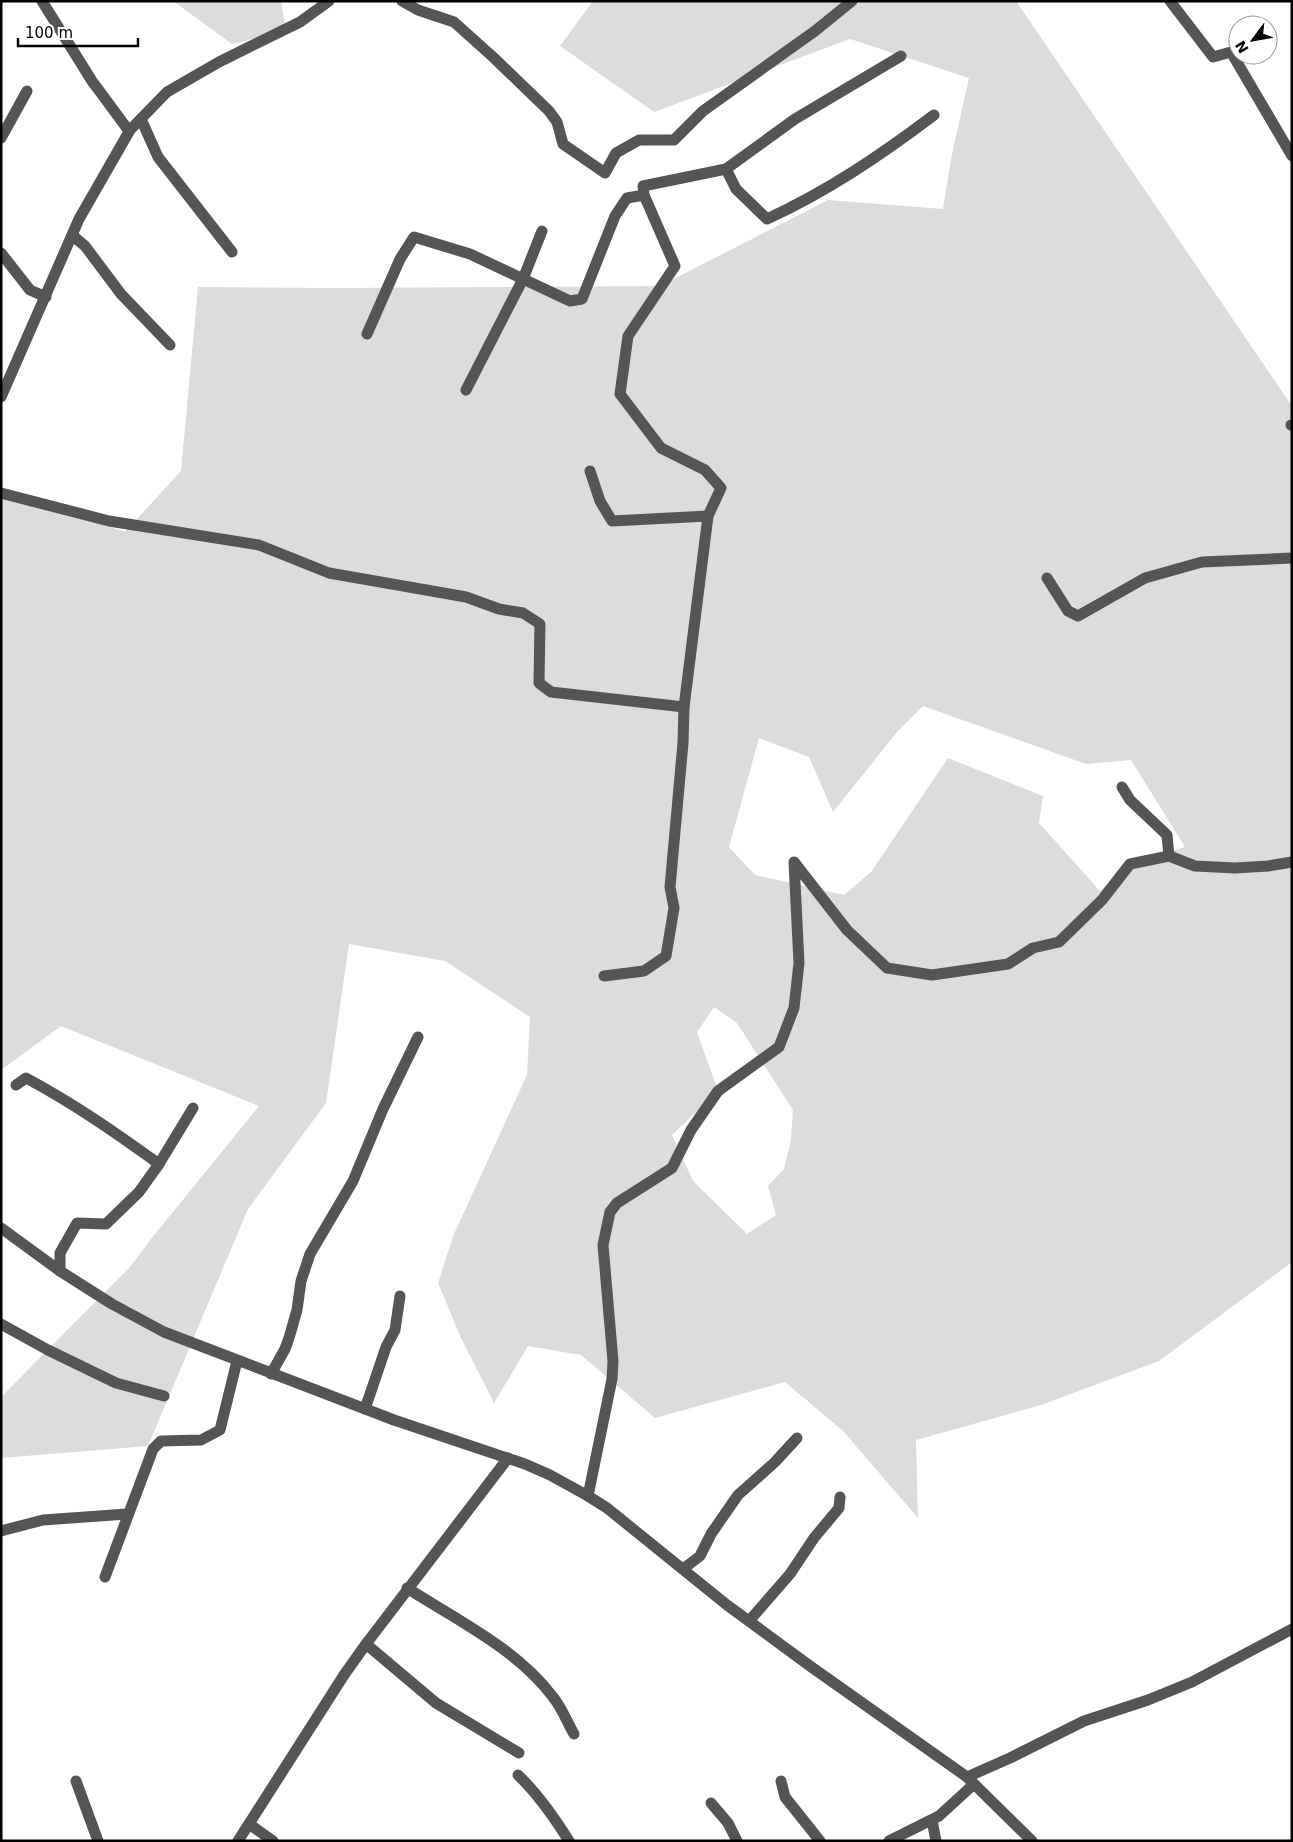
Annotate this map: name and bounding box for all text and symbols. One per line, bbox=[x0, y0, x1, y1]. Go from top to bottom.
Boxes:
scale bar bbox=[18, 15, 138, 47]
north arrow bbox=[1228, 15, 1278, 65]
text: 100 m bbox=[25, 24, 73, 42]
text: N bbox=[1232, 38, 1252, 56]

